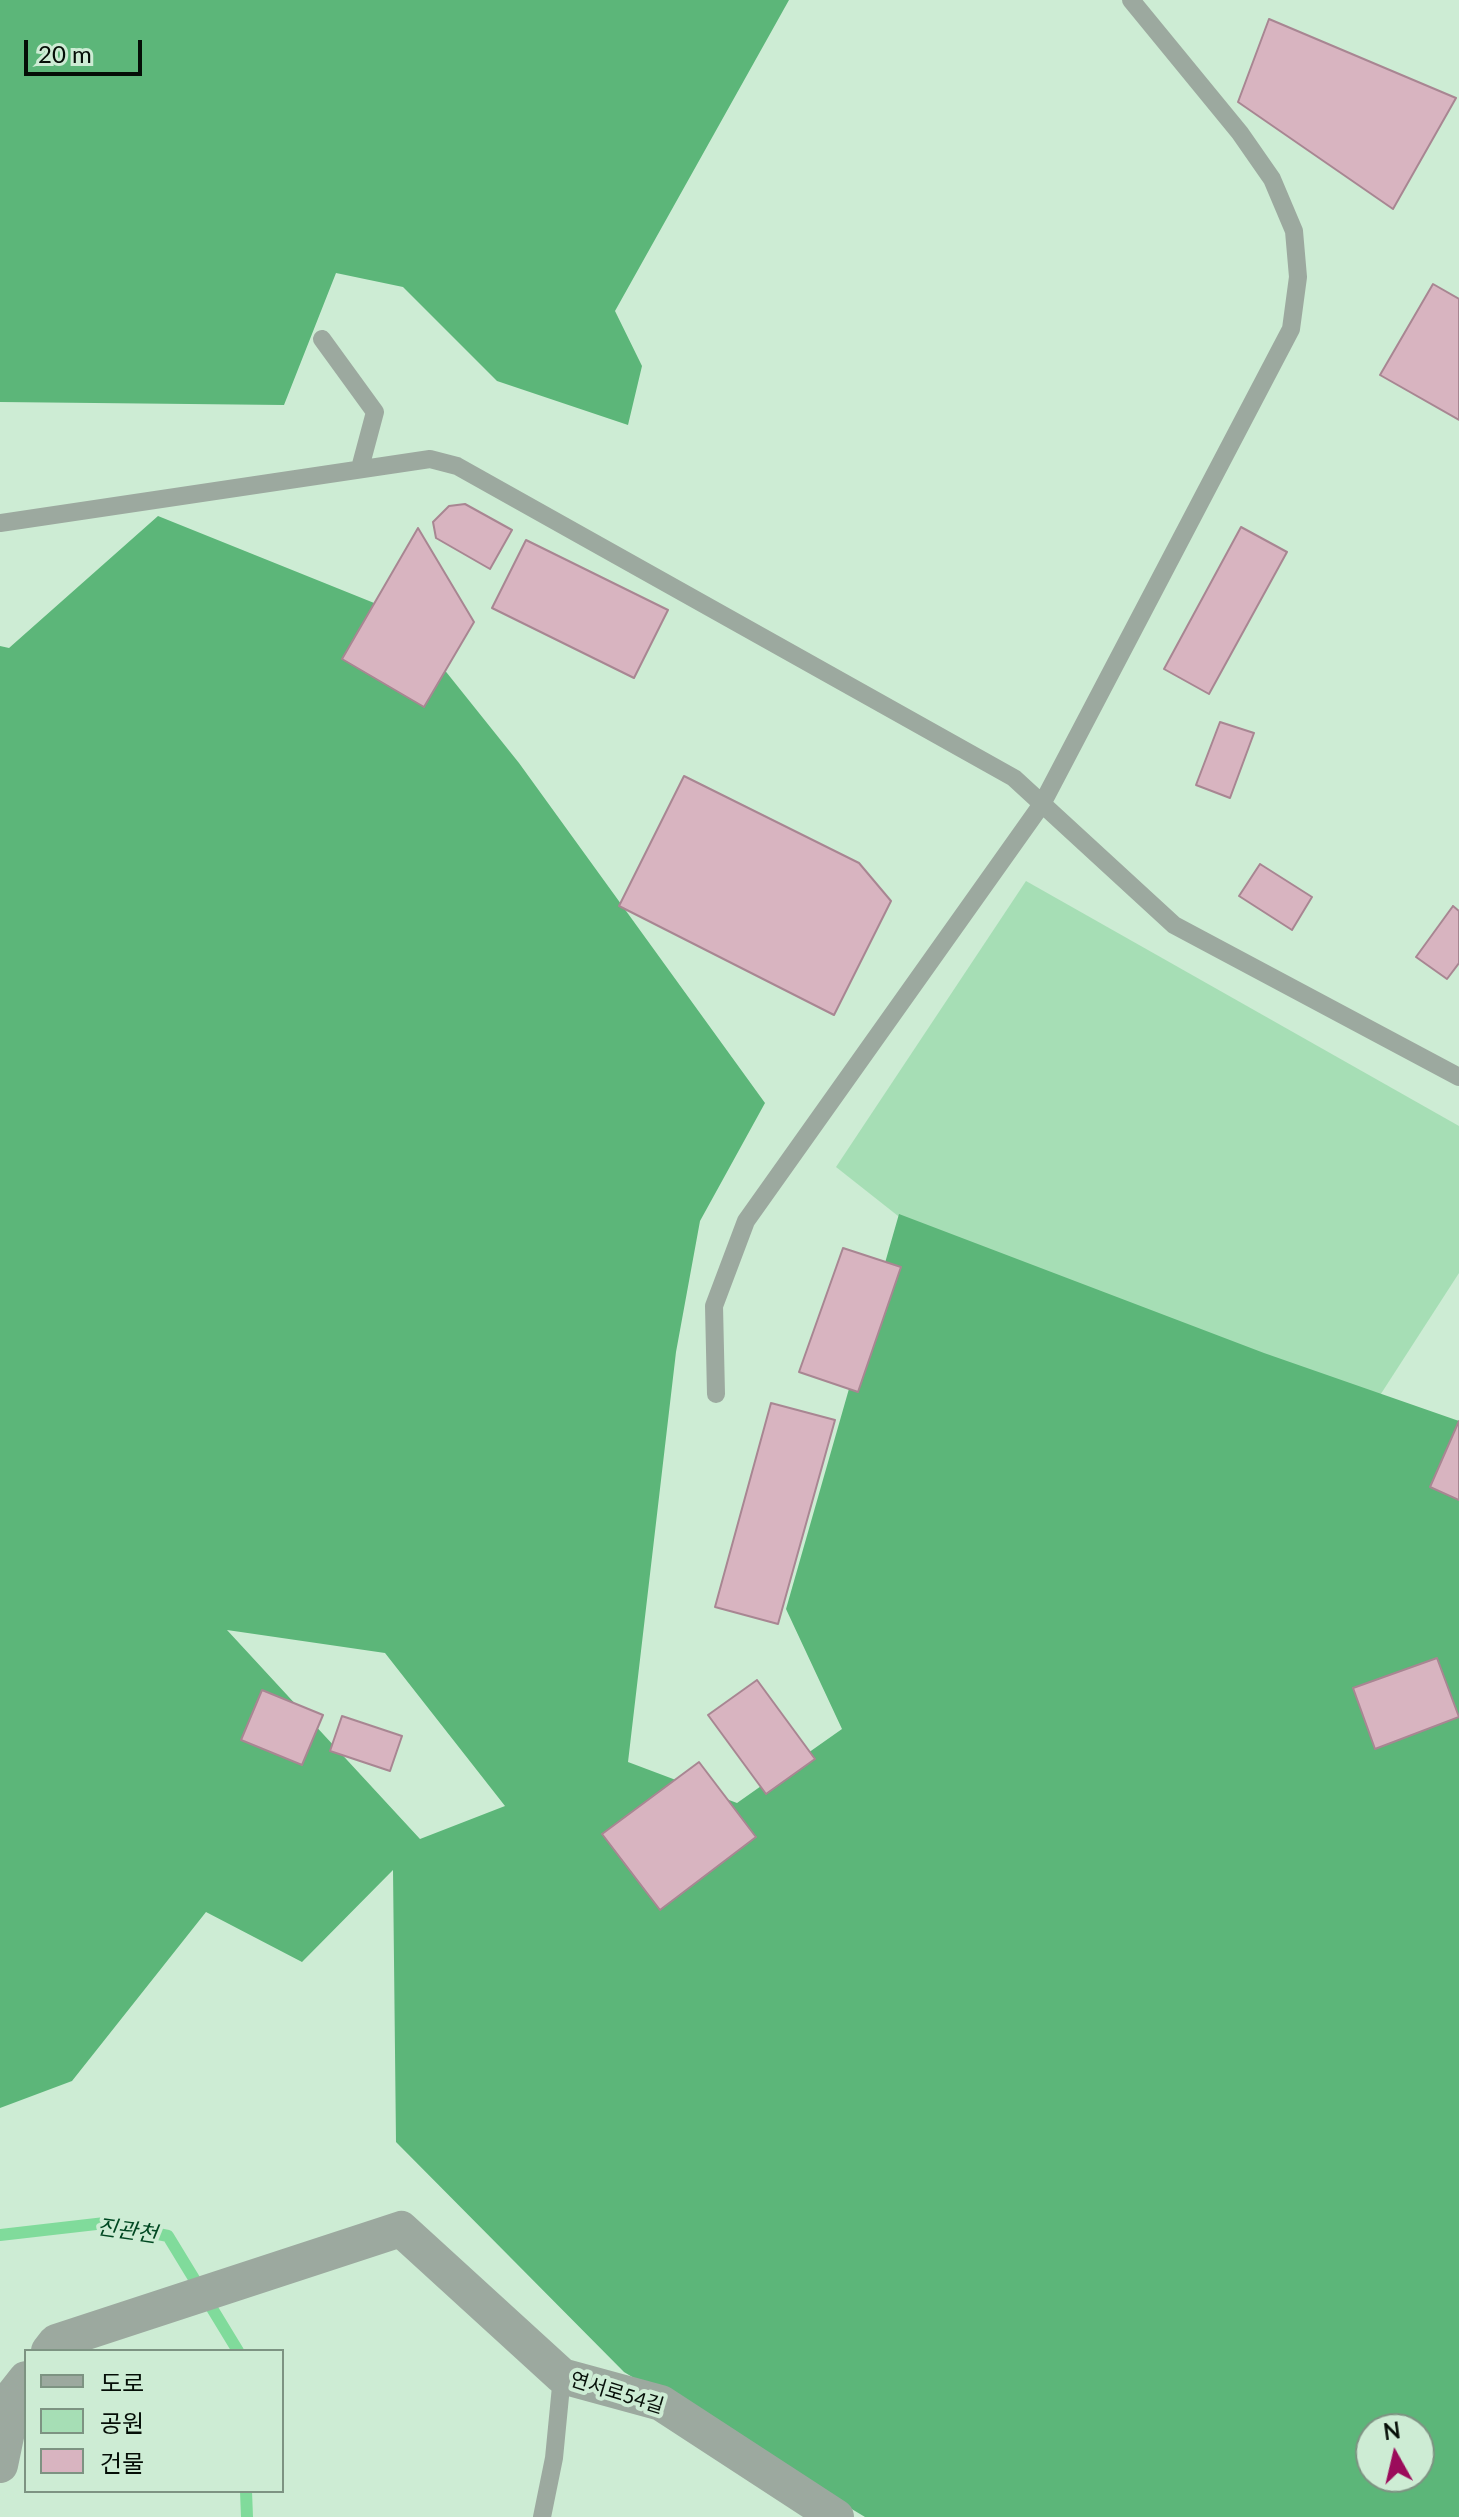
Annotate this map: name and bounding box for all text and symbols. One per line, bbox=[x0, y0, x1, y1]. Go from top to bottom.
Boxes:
scale bar bbox=[28, 24, 146, 74]
text: 20 m bbox=[38, 39, 92, 68]
water label: 진관천 bbox=[95, 2214, 159, 2248]
legend bbox=[24, 2349, 284, 2493]
street label: 연서로54길 bbox=[567, 2367, 667, 2419]
text: 도로 bbox=[100, 2368, 144, 2397]
text: 공원 bbox=[100, 2408, 144, 2437]
north arrow bbox=[1355, 2413, 1435, 2493]
text: N bbox=[1382, 2416, 1402, 2445]
text: 건물 bbox=[100, 2448, 144, 2477]

